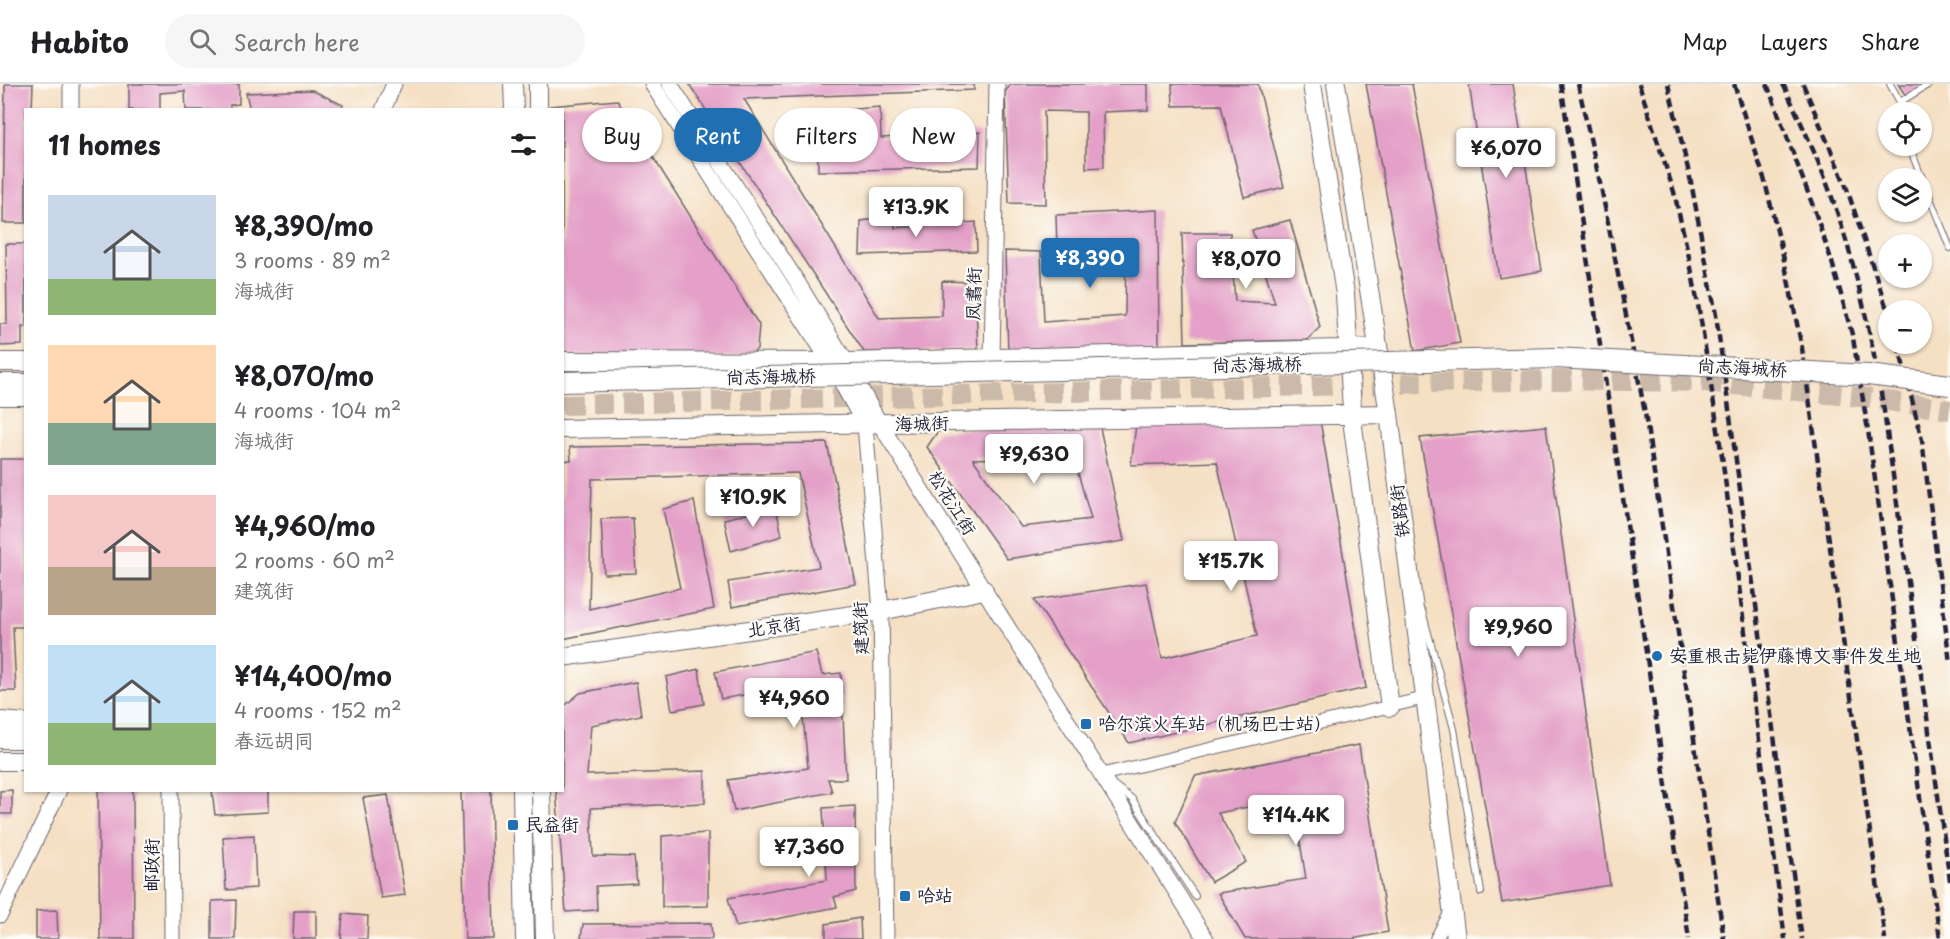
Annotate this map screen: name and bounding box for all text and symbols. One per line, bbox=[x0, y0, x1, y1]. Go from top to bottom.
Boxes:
search box bbox=[165, 14, 585, 68]
text: Habito bbox=[30, 20, 129, 63]
icon: search bbox=[186, 25, 219, 58]
text: Search here bbox=[234, 25, 360, 58]
text: Map bbox=[1683, 25, 1727, 57]
text: Layers bbox=[1760, 25, 1828, 57]
text: Share bbox=[1861, 25, 1920, 57]
map controls bbox=[1878, 102, 1932, 354]
button: locate bbox=[1878, 102, 1932, 156]
chip: Buy bbox=[582, 108, 662, 162]
chip: Rent bbox=[674, 108, 762, 162]
chip: Filters bbox=[774, 108, 878, 162]
chip: New bbox=[890, 108, 976, 162]
text: 11 homes bbox=[48, 125, 161, 164]
icon: filters bbox=[507, 128, 540, 161]
pin: ¥6,070 bbox=[1457, 128, 1555, 179]
text: ¥6,070 bbox=[1470, 132, 1542, 162]
button: layers bbox=[1878, 168, 1932, 222]
pin: ¥13.9K bbox=[867, 187, 965, 238]
text: ¥13.9K bbox=[883, 191, 949, 221]
text: ¥8,390/mo bbox=[234, 206, 373, 245]
icon: home bbox=[96, 219, 168, 291]
button: + bbox=[1878, 234, 1932, 288]
pin: ¥8,390 bbox=[1041, 238, 1139, 289]
pin: ¥8,070 bbox=[1197, 239, 1295, 290]
text: ¥8,390 bbox=[1055, 242, 1125, 272]
text: ¥8,070 bbox=[1211, 243, 1281, 273]
text: 3 rooms · 89 m² bbox=[234, 245, 391, 275]
street label: 凤翥街 bbox=[959, 267, 986, 321]
text: 海城街 bbox=[234, 275, 294, 305]
button: − bbox=[1878, 300, 1932, 354]
street label: 尚志海城桥 bbox=[1212, 349, 1302, 378]
street label: 尚志海城桥 bbox=[1696, 351, 1788, 382]
text: ¥8,070/mo bbox=[234, 356, 374, 395]
street label: 尚志海城桥 bbox=[726, 361, 816, 390]
icon: home bbox=[96, 369, 168, 441]
text: 4 rooms · 104 m² bbox=[234, 395, 401, 425]
street label: 海城街 bbox=[895, 409, 949, 436]
text: 海城街 bbox=[234, 425, 294, 455]
pin: ¥9,630 bbox=[985, 434, 1083, 485]
text: ¥9,630 bbox=[999, 438, 1069, 468]
street label: 松花江街 bbox=[923, 465, 984, 540]
pin: ¥10.9K bbox=[704, 477, 802, 528]
text: ¥10.9K bbox=[719, 481, 787, 511]
street label: 铁路街 bbox=[1382, 483, 1415, 540]
text: ¥4,960/mo bbox=[234, 506, 375, 545]
icon: home bbox=[96, 519, 168, 591]
pin: ¥15.7K bbox=[1182, 541, 1280, 592]
text: 2 rooms · 60 m² bbox=[234, 545, 395, 575]
text: ¥15.7K bbox=[1198, 545, 1264, 575]
text: 建筑街 bbox=[234, 575, 294, 605]
street label: 建筑街 bbox=[845, 601, 874, 656]
pin: ¥9,960 bbox=[1469, 607, 1567, 658]
street label: 北京街 bbox=[745, 608, 802, 643]
text: ¥9,960 bbox=[1484, 611, 1552, 641]
place label: 安重根击毙伊藤博文事件发生地 bbox=[1669, 641, 1921, 668]
marker: 安重根击毙伊藤博文事件发生地 bbox=[1650, 649, 1664, 663]
text: ¥14,400/mo bbox=[234, 656, 392, 695]
icon: home bbox=[96, 669, 168, 741]
pin: ¥4,960 bbox=[745, 678, 843, 729]
text: ¥4,960 bbox=[758, 682, 830, 712]
text: 4 rooms · 152 m² bbox=[234, 695, 402, 725]
place label: 哈尔滨火车站（机场巴士站） bbox=[1098, 709, 1332, 736]
marker: 哈尔滨火车站（机场巴士站） bbox=[1079, 717, 1093, 731]
text: 春远胡同 bbox=[234, 725, 314, 755]
pin: ¥14.4K bbox=[1247, 795, 1345, 846]
text: ¥14.4K bbox=[1262, 799, 1330, 829]
place label: 民益街 bbox=[525, 810, 579, 837]
marker: 民益街 bbox=[506, 818, 520, 832]
pin: ¥7,360 bbox=[760, 827, 858, 878]
text: ¥7,360 bbox=[774, 831, 844, 861]
street label: 邮政街 bbox=[137, 838, 164, 892]
place label: 哈站 bbox=[917, 881, 953, 908]
marker: 哈站 bbox=[898, 889, 912, 903]

